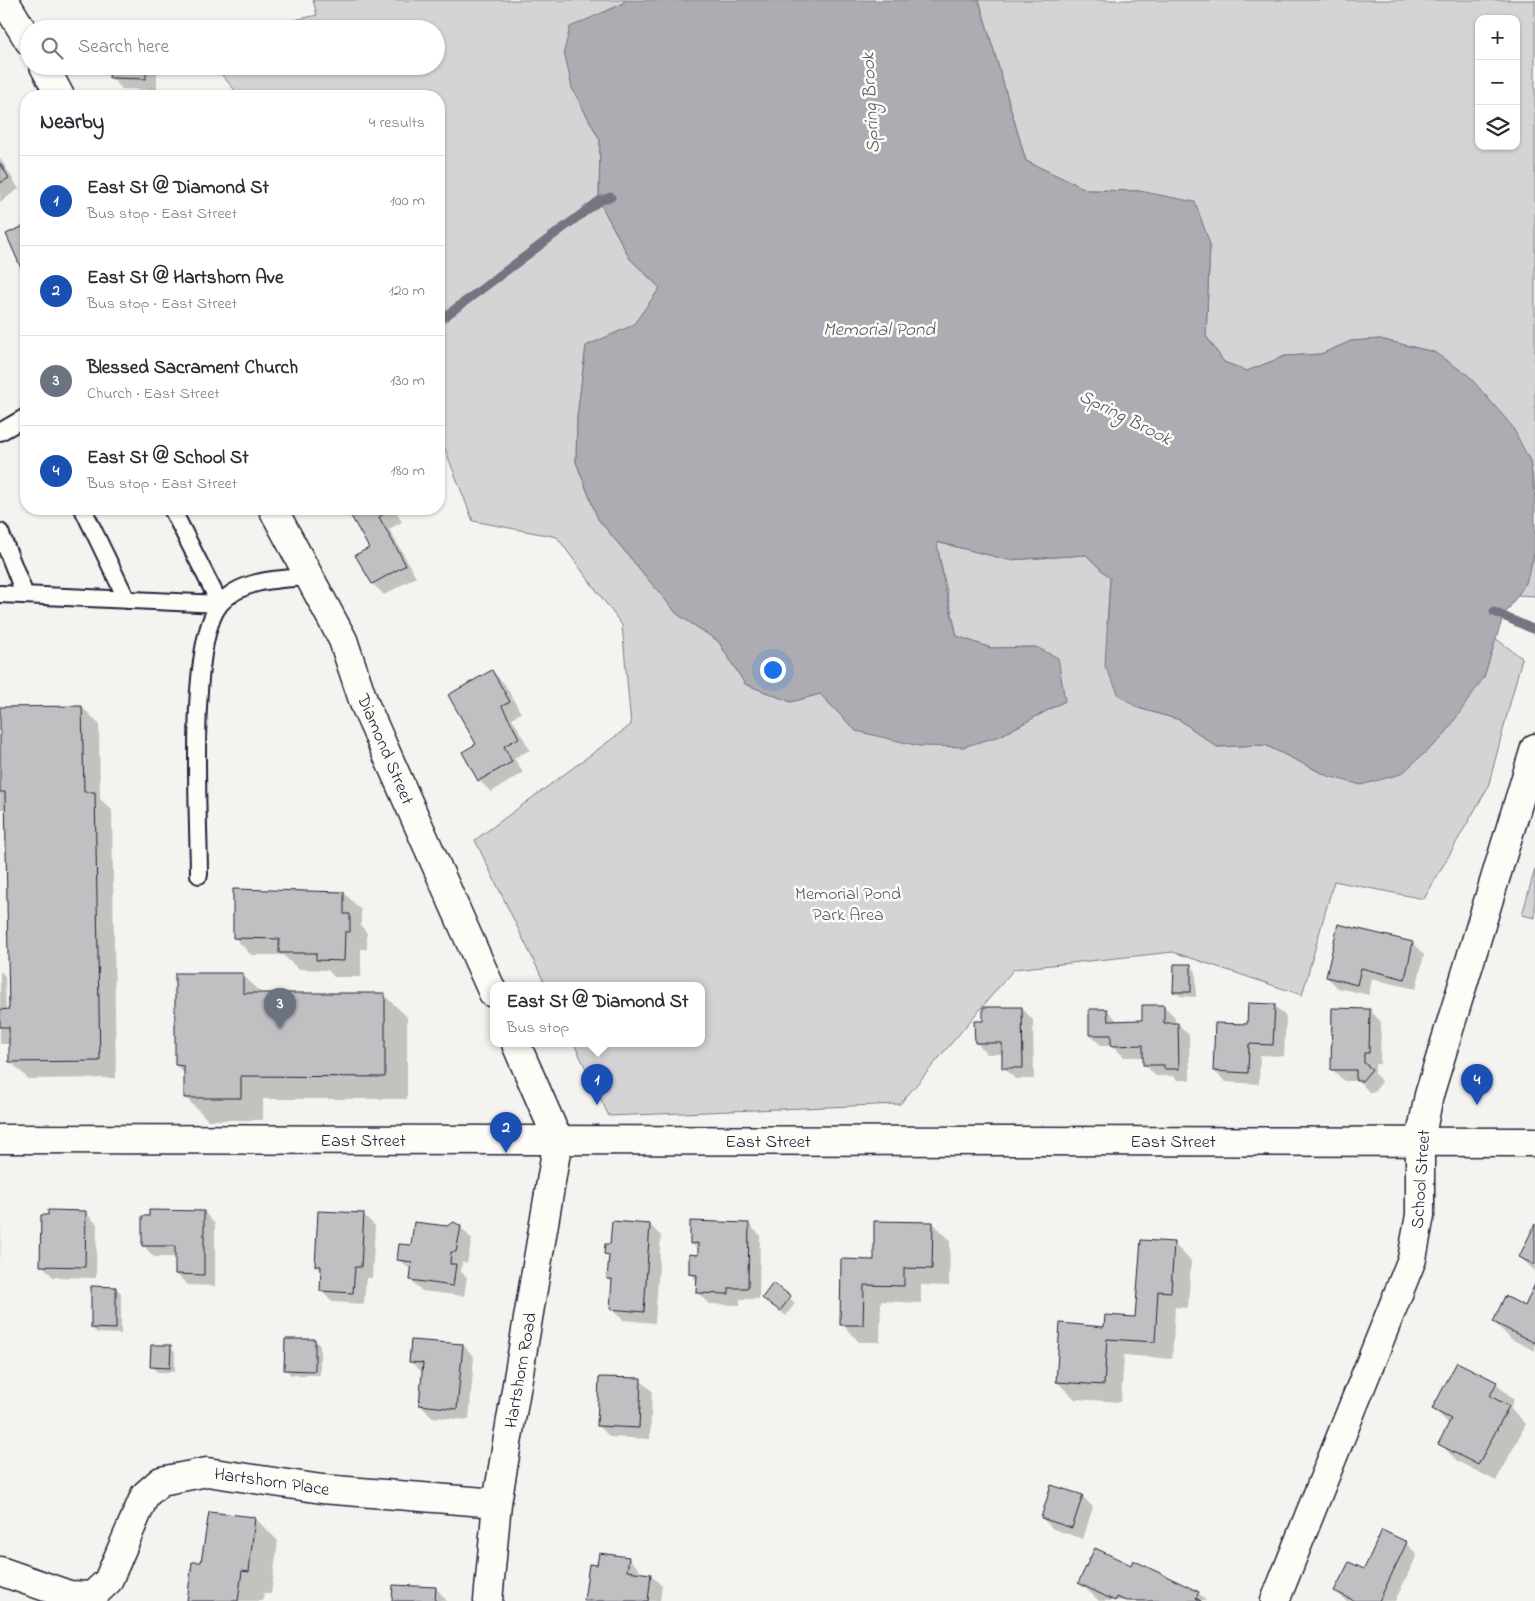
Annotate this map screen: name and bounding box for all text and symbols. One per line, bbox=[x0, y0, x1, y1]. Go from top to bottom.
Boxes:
map controls bbox=[1475, 15, 1520, 150]
button: + bbox=[1475, 15, 1520, 60]
search box bbox=[20, 20, 445, 75]
icon: search bbox=[38, 34, 66, 62]
text: Search here bbox=[78, 34, 169, 61]
water label: Spring Brook bbox=[855, 51, 889, 154]
button: − bbox=[1475, 60, 1520, 105]
button: layers bbox=[1475, 105, 1520, 150]
text: Nearby bbox=[40, 108, 104, 138]
text: 4 results bbox=[369, 111, 425, 135]
text: East St @ Diamond St bbox=[87, 175, 269, 202]
text: 1 bbox=[53, 189, 59, 213]
text: 100 m bbox=[390, 189, 425, 213]
text: Bus stop · East Street bbox=[87, 202, 237, 226]
text: East St @ Hartshorn Ave bbox=[87, 265, 283, 292]
text: 2 bbox=[52, 279, 60, 303]
text: 120 m bbox=[389, 279, 425, 303]
text: Bus stop · East Street bbox=[87, 292, 237, 316]
water label: Memorial Pond bbox=[823, 317, 936, 344]
text: Blessed Sacrament Church bbox=[87, 355, 298, 382]
text: 3 bbox=[53, 369, 59, 393]
text: 130 m bbox=[390, 369, 425, 393]
text: Church · East Street bbox=[87, 382, 220, 406]
water label: Spring Brook bbox=[1073, 383, 1176, 454]
text: East St @ School St bbox=[87, 445, 249, 472]
text: 4 bbox=[53, 459, 59, 483]
text: 180 m bbox=[391, 459, 425, 483]
text: Bus stop · East Street bbox=[87, 472, 237, 496]
your location bbox=[760, 657, 786, 683]
street label: Diamond Street bbox=[349, 689, 419, 809]
park label: Memorial Pond Park Area bbox=[795, 882, 901, 929]
popup bbox=[490, 982, 705, 1047]
pin: 3 bbox=[264, 988, 296, 1029]
text: East St @ Diamond St bbox=[507, 989, 688, 1016]
text: Bus stop bbox=[507, 1016, 569, 1040]
pin: 1 bbox=[581, 1064, 613, 1105]
pin: 4 bbox=[1461, 1064, 1493, 1105]
pin: 2 bbox=[490, 1112, 522, 1153]
street label: East Street bbox=[320, 1129, 406, 1155]
street label: School Street bbox=[1406, 1129, 1438, 1230]
street label: East Street bbox=[725, 1130, 811, 1156]
street label: East Street bbox=[1130, 1130, 1216, 1156]
street label: Hartshorn Road bbox=[499, 1310, 545, 1430]
street label: Hartshorn Place bbox=[212, 1462, 332, 1504]

